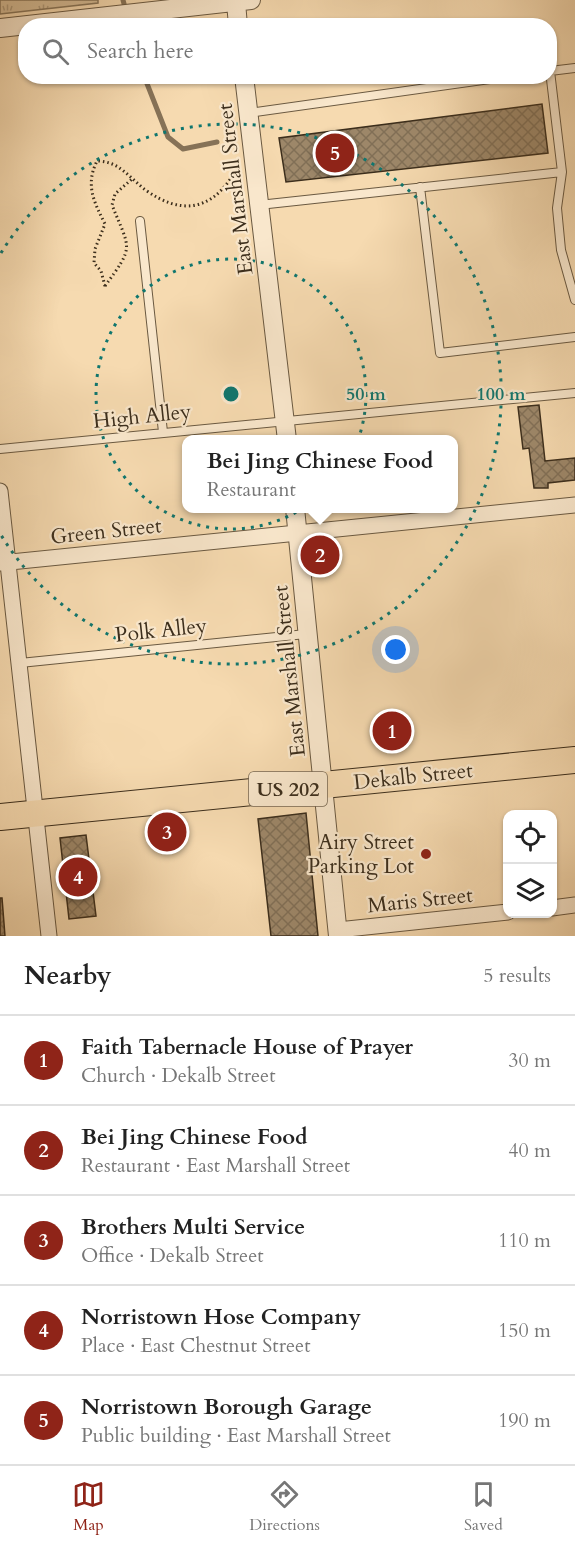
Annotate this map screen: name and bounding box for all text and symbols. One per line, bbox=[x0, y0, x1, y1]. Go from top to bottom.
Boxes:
search box bbox=[18, 18, 557, 84]
icon: search bbox=[39, 35, 72, 68]
text: Search here bbox=[87, 36, 194, 66]
street label: East Marshall Street bbox=[211, 101, 260, 276]
pin: 5 bbox=[316, 130, 354, 176]
text: 50 m bbox=[346, 382, 386, 407]
text: 100 m bbox=[476, 382, 526, 407]
centre of rings bbox=[221, 384, 241, 404]
street label: High Alley bbox=[91, 397, 193, 436]
popup bbox=[182, 435, 458, 513]
text: Bei Jing Chinese Food bbox=[207, 446, 433, 476]
text: Restaurant bbox=[207, 476, 296, 503]
street label: Green Street bbox=[49, 511, 163, 552]
pin: 2 bbox=[300, 532, 340, 578]
street label: East Marshall Street bbox=[266, 583, 313, 758]
street label: Polk Alley bbox=[114, 611, 208, 650]
your location bbox=[381, 635, 410, 664]
pin: 1 bbox=[372, 708, 412, 754]
street label: Dekalb Street bbox=[352, 756, 474, 797]
road number: US 202 bbox=[249, 772, 327, 806]
pin: 3 bbox=[148, 810, 186, 854]
map controls bbox=[503, 810, 557, 918]
button: locate bbox=[503, 810, 557, 864]
place label: Airy Street Parking Lot bbox=[308, 828, 414, 881]
marker: Airy Street Parking Lot bbox=[419, 847, 433, 861]
pin: 4 bbox=[58, 854, 98, 900]
button: layers bbox=[503, 864, 557, 918]
street label: Maris Street bbox=[366, 881, 474, 920]
text: Nearby bbox=[24, 958, 112, 993]
text: 5 results bbox=[483, 962, 551, 989]
text: Faith Tabernacle House of Prayer bbox=[81, 1032, 413, 1062]
text: 1 bbox=[38, 1047, 49, 1074]
text: 30 m bbox=[508, 1047, 551, 1074]
text: Church · Dekalb Street bbox=[81, 1062, 275, 1089]
text: Bei Jing Chinese Food bbox=[81, 1122, 308, 1152]
text: 2 bbox=[38, 1137, 49, 1164]
text: 40 m bbox=[508, 1137, 551, 1164]
text: Restaurant · East Marshall Street bbox=[81, 1152, 350, 1179]
text: Brothers Multi Service bbox=[81, 1212, 305, 1242]
text: 3 bbox=[38, 1227, 49, 1254]
text: 110 m bbox=[498, 1227, 551, 1254]
text: Office · Dekalb Street bbox=[81, 1242, 264, 1269]
text: Norristown Hose Company bbox=[81, 1302, 361, 1332]
text: 4 bbox=[38, 1317, 49, 1344]
text: 150 m bbox=[498, 1317, 551, 1344]
text: Place · East Chestnut Street bbox=[81, 1332, 310, 1359]
text: Norristown Borough Garage bbox=[81, 1392, 372, 1422]
text: 5 bbox=[38, 1407, 49, 1434]
text: 190 m bbox=[498, 1407, 551, 1434]
text: Public building · East Marshall Street bbox=[81, 1422, 391, 1449]
tab: Map bbox=[72, 1478, 105, 1536]
tab: Directions bbox=[249, 1478, 320, 1536]
tab: Saved bbox=[464, 1478, 503, 1536]

